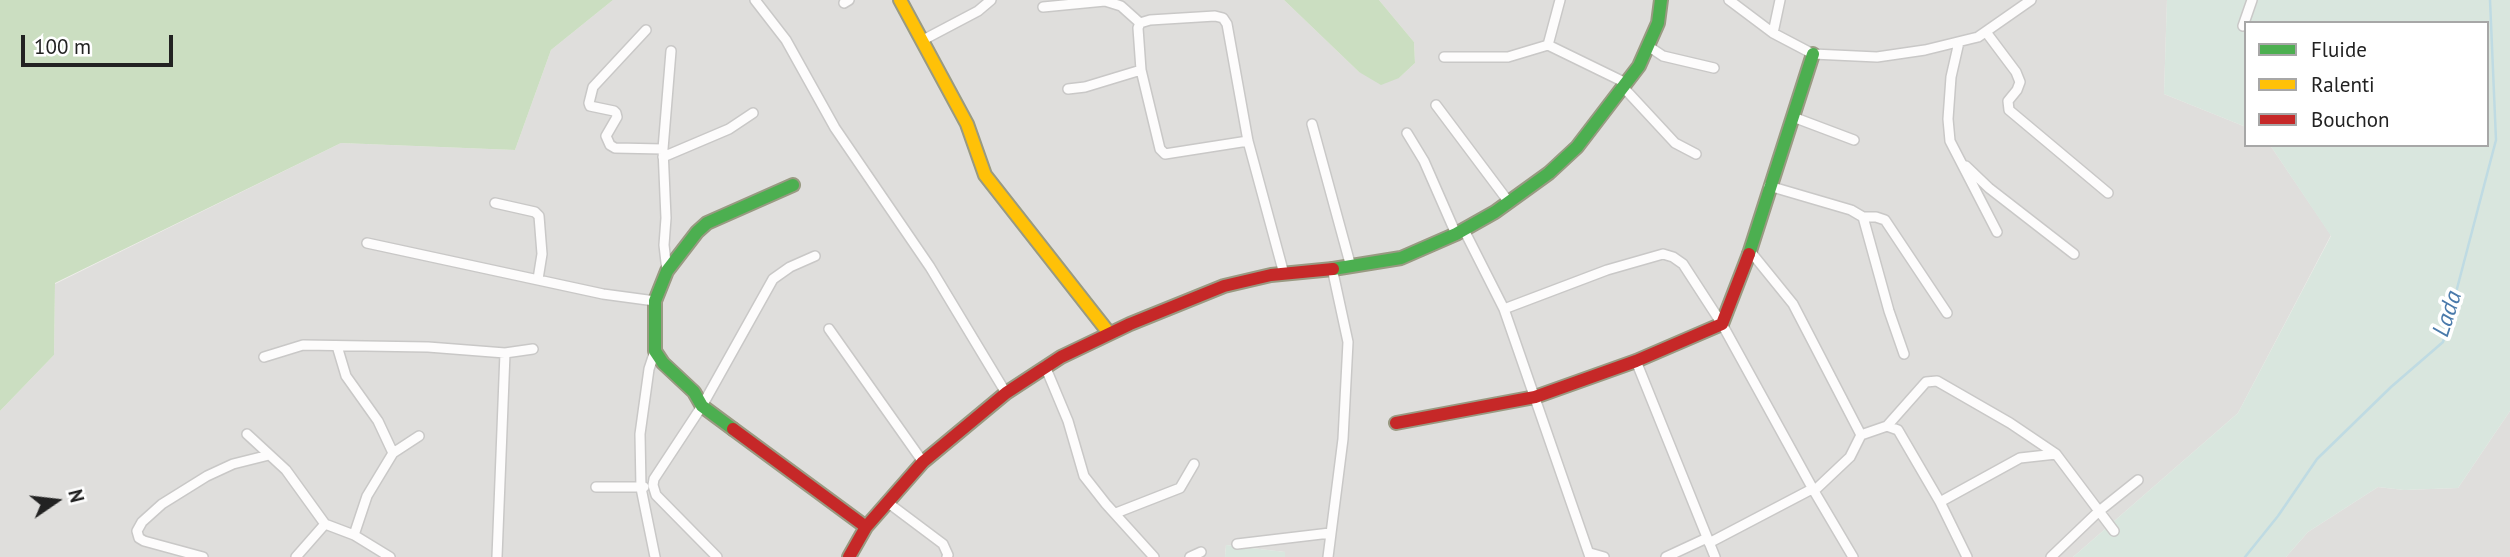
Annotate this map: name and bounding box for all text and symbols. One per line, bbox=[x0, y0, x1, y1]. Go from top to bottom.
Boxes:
scale bar bbox=[24, 21, 177, 65]
legend bbox=[2244, 21, 2489, 147]
text: 100 m bbox=[34, 33, 91, 60]
text: Fluide bbox=[2311, 36, 2367, 63]
text: Ralenti bbox=[2311, 71, 2375, 98]
text: Bouchon bbox=[2311, 106, 2390, 133]
water label: Lada bbox=[2427, 287, 2469, 341]
north arrow bbox=[21, 466, 91, 536]
text: N bbox=[63, 487, 90, 505]

